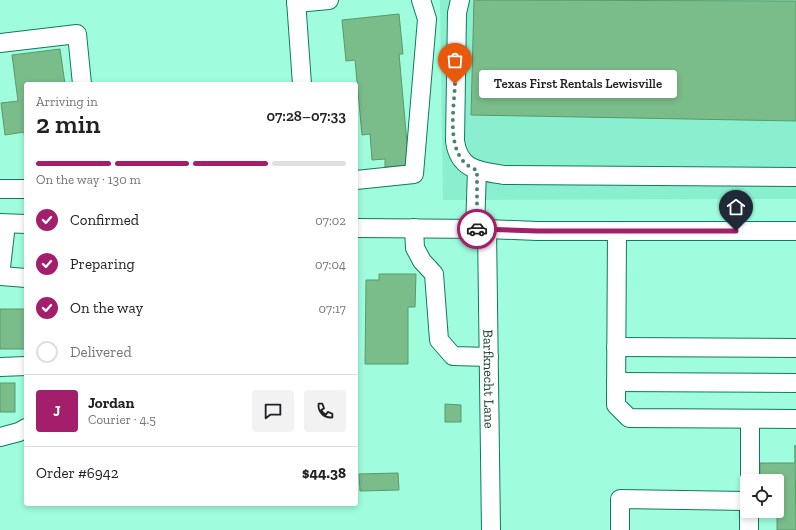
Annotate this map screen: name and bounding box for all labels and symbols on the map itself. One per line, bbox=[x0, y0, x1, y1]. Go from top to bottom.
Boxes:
pin bbox=[438, 43, 472, 84]
callout: Texas First Rentals Lewisville bbox=[479, 70, 677, 98]
pin bbox=[719, 190, 753, 231]
courier bbox=[457, 209, 497, 249]
street label: Barfknecht Lane bbox=[479, 329, 498, 429]

